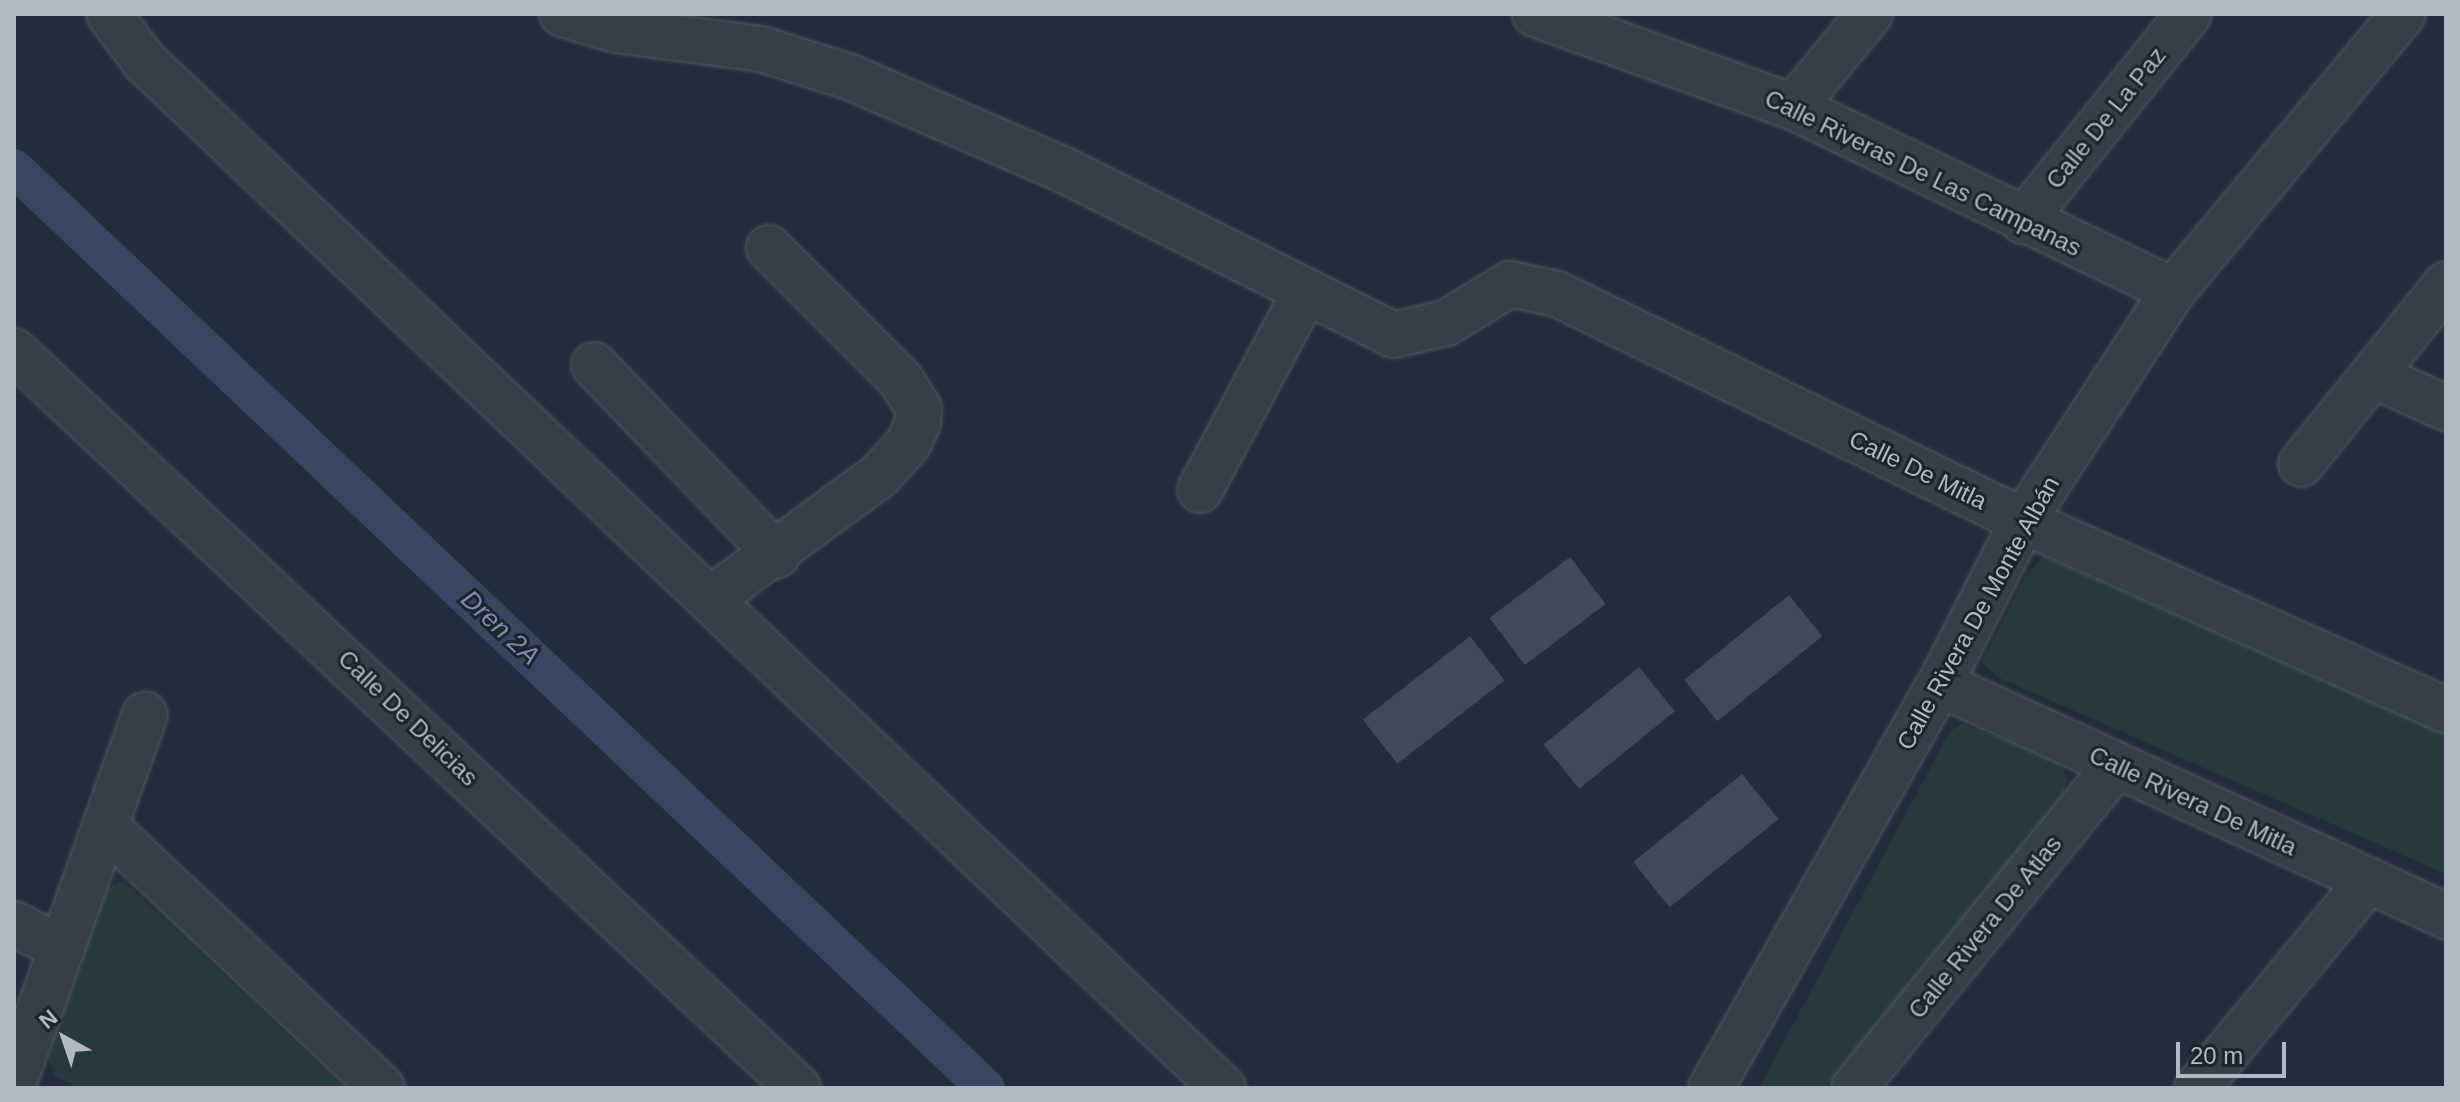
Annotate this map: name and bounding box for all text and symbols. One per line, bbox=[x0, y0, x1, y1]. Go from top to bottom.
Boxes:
street label: Calle De La Paz bbox=[2040, 42, 2172, 194]
street label: Calle Riveras De Las Campanas bbox=[1760, 84, 2086, 262]
street label: Calle De Mitla bbox=[1845, 424, 1991, 516]
street label: Calle Rivera De Monte Albán bbox=[1890, 471, 2066, 755]
water label: Dren 2A bbox=[454, 584, 546, 672]
street label: Calle De Delicias bbox=[332, 644, 484, 792]
street label: Calle Rivera De Mitla bbox=[2085, 740, 2301, 862]
street label: Calle Rivera De Atlas bbox=[1902, 829, 2068, 1025]
north arrow bbox=[24, 998, 104, 1078]
text: N bbox=[34, 1005, 62, 1034]
scale bar bbox=[2180, 1026, 2290, 1076]
text: 20 m bbox=[2190, 1042, 2243, 1069]

